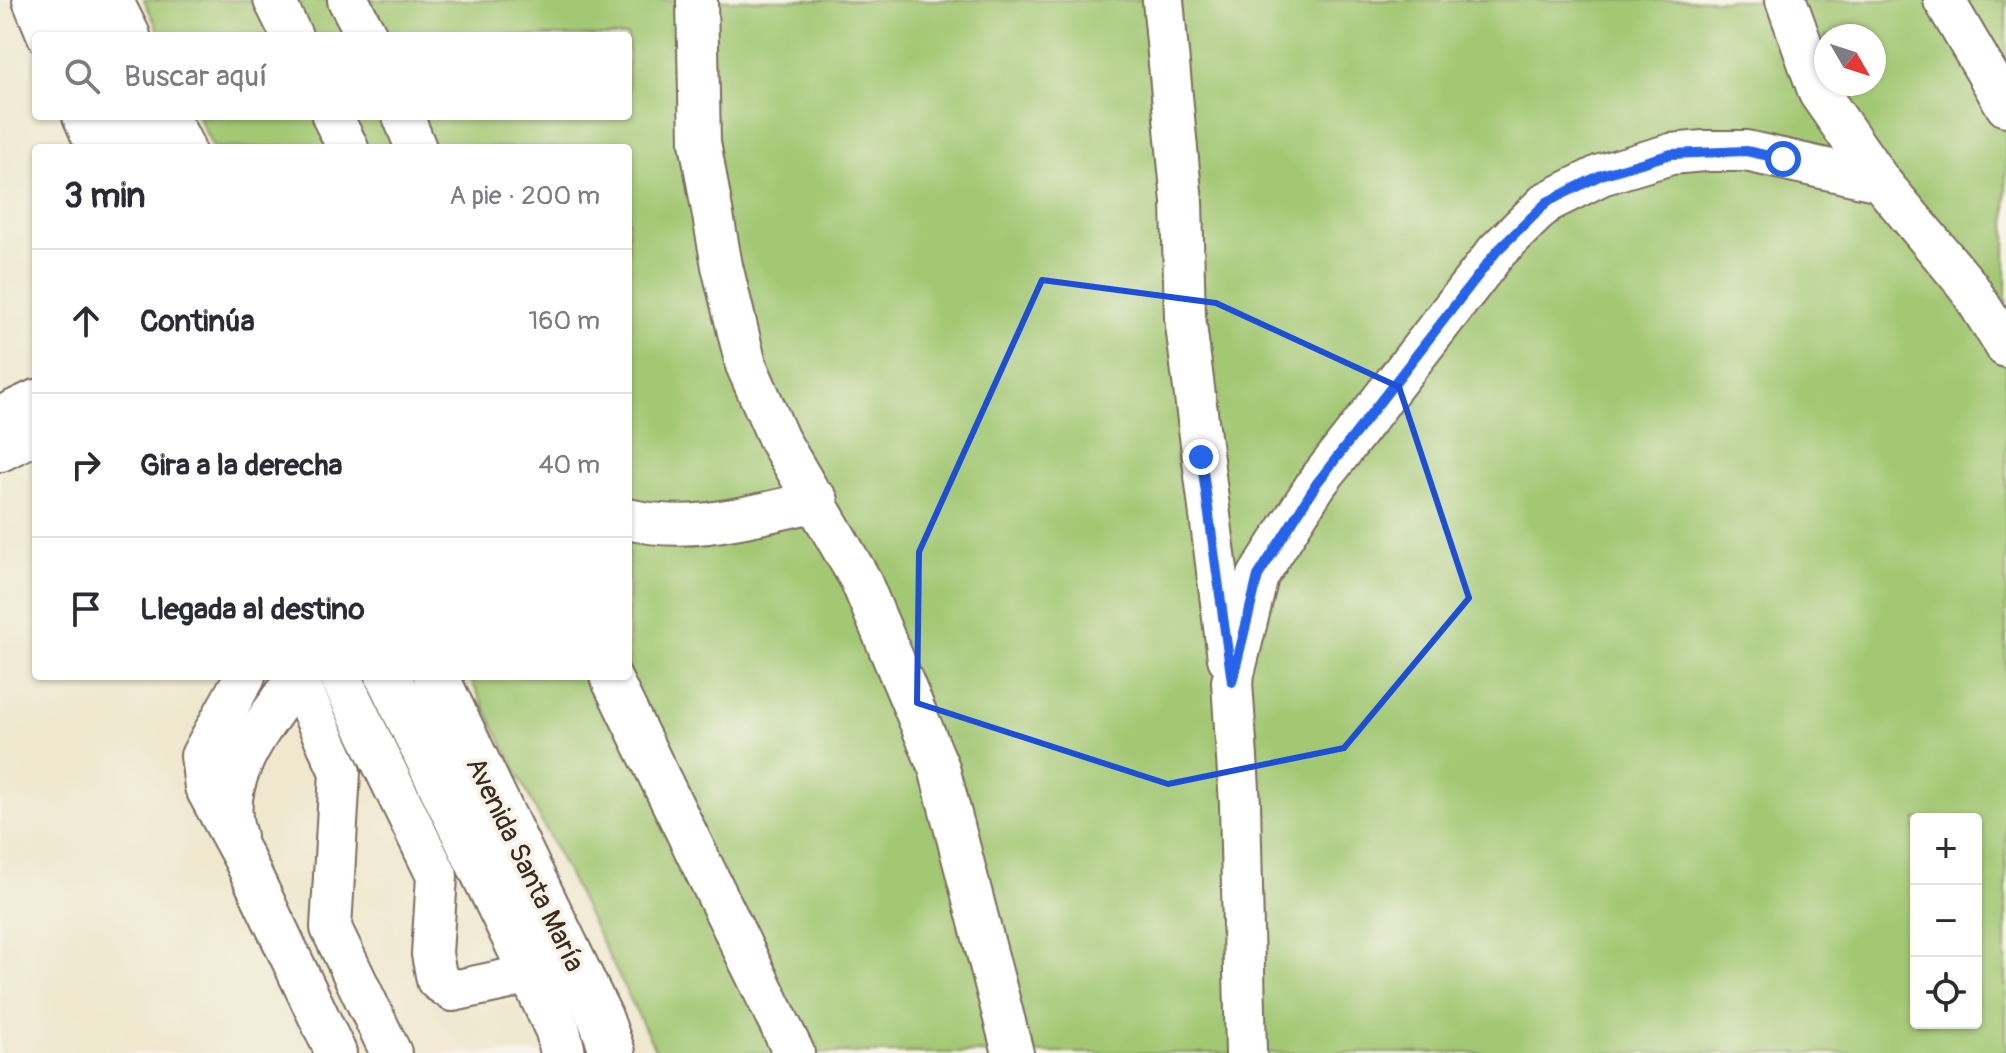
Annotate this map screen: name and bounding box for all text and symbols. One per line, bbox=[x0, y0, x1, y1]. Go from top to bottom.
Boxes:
north arrow bbox=[1814, 24, 1886, 96]
search box bbox=[32, 32, 632, 120]
icon: search bbox=[60, 54, 104, 98]
text: Buscar aquí bbox=[124, 58, 267, 95]
route start bbox=[1765, 141, 1801, 177]
text: 3 min bbox=[64, 175, 146, 218]
text: A pie · 200 m bbox=[449, 180, 600, 212]
icon: ahead bbox=[64, 299, 108, 343]
text: Continúa bbox=[140, 303, 255, 340]
text: 160 m bbox=[528, 305, 600, 337]
route end bbox=[1183, 439, 1219, 475]
icon: right bbox=[64, 443, 108, 487]
text: Gira a la derecha bbox=[140, 447, 342, 484]
text: 40 m bbox=[538, 449, 600, 481]
icon: arrive bbox=[64, 587, 108, 631]
text: Llegada al destino bbox=[140, 591, 365, 628]
street label: Avenida Santa María bbox=[458, 752, 592, 978]
map controls bbox=[1910, 813, 1982, 1029]
button: + bbox=[1910, 813, 1982, 885]
button: − bbox=[1910, 885, 1982, 957]
button: locate bbox=[1910, 957, 1982, 1029]

